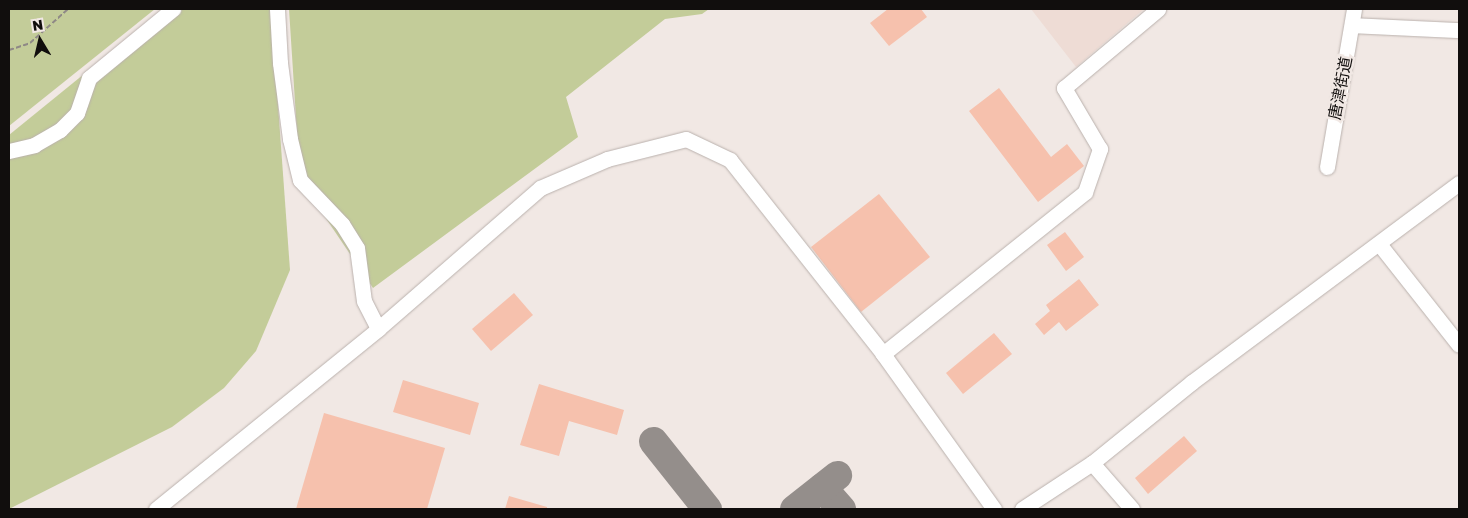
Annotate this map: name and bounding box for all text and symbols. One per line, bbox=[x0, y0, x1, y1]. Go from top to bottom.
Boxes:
north arrow bbox=[15, 15, 65, 65]
text: N bbox=[31, 15, 44, 34]
street label: 唐津街道 bbox=[1324, 55, 1356, 121]

